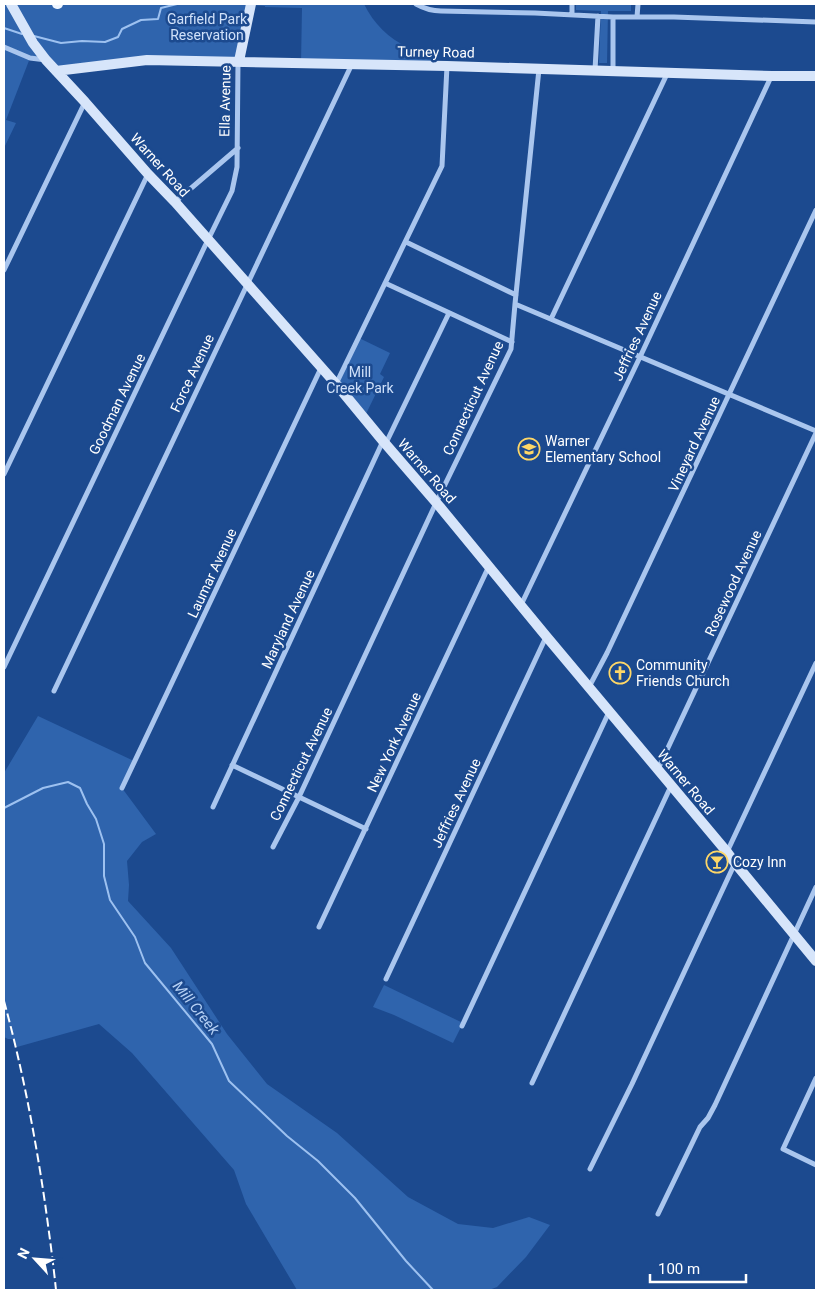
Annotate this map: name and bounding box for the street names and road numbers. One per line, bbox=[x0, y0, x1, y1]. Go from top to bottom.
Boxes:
street label: Turney Road bbox=[397, 43, 475, 61]
street label: Ella Avenue bbox=[216, 65, 234, 137]
street label: Warner Road bbox=[127, 130, 193, 200]
street label: Jeffries Avenue bbox=[609, 289, 665, 383]
street label: Force Avenue bbox=[167, 331, 217, 415]
street label: Connecticut Avenue bbox=[440, 338, 506, 458]
street label: Goodman Avenue bbox=[86, 351, 148, 457]
street label: Vineyard Avenue bbox=[665, 394, 723, 494]
street label: Warner Road bbox=[395, 436, 459, 506]
street label: Laumar Avenue bbox=[184, 526, 240, 620]
street label: Rosewood Avenue bbox=[701, 528, 765, 638]
street label: Maryland Avenue bbox=[258, 567, 318, 671]
street label: New York Avenue bbox=[364, 689, 424, 795]
street label: Connecticut Avenue bbox=[267, 705, 335, 823]
street label: Warner Road bbox=[654, 746, 718, 818]
street label: Jeffries Avenue bbox=[428, 756, 484, 850]

